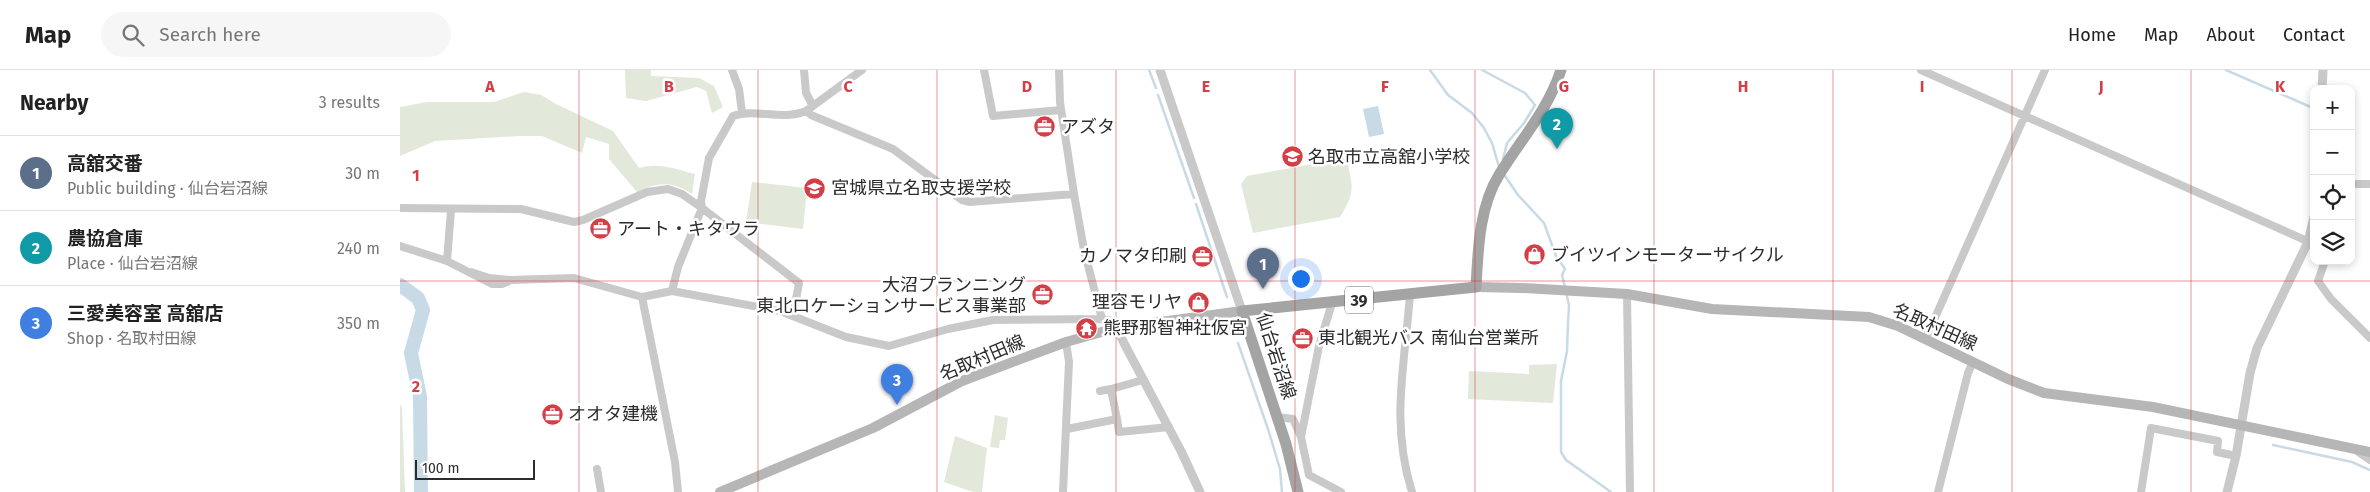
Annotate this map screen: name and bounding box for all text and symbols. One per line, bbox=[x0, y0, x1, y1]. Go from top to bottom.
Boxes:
search box bbox=[101, 12, 451, 57]
text: Map bbox=[25, 21, 71, 49]
icon: search bbox=[119, 21, 147, 49]
text: Search here bbox=[159, 23, 261, 46]
text: Home bbox=[2068, 24, 2116, 46]
text: Map bbox=[2144, 24, 2178, 46]
text: About bbox=[2206, 24, 2255, 46]
text: Contact bbox=[2283, 24, 2345, 46]
text: A bbox=[484, 77, 495, 96]
text: B bbox=[664, 77, 674, 96]
text: C bbox=[843, 77, 853, 96]
text: D bbox=[1022, 77, 1032, 96]
text: E bbox=[1202, 77, 1210, 96]
text: F bbox=[1381, 77, 1389, 96]
text: G bbox=[1559, 77, 1569, 96]
text: H bbox=[1738, 77, 1748, 96]
text: I bbox=[1920, 77, 1924, 96]
text: J bbox=[2097, 77, 2104, 96]
text: K bbox=[2275, 77, 2286, 96]
map controls bbox=[2310, 85, 2355, 265]
button: + bbox=[2310, 85, 2355, 130]
text: Nearby bbox=[20, 90, 88, 116]
text: 3 results bbox=[319, 93, 380, 112]
pin: 2 bbox=[1541, 108, 1573, 149]
office icon: アズタ bbox=[1033, 115, 1057, 139]
place label: アズタ bbox=[1061, 116, 1115, 138]
button: − bbox=[2310, 130, 2355, 175]
school or university icon: 名取市立高舘小学校 bbox=[1280, 145, 1304, 169]
place label: 名取市立高舘小学校 bbox=[1308, 146, 1470, 168]
text: 高舘交番 bbox=[67, 152, 143, 175]
text: 1 bbox=[32, 164, 40, 183]
text: 30 m bbox=[345, 164, 380, 183]
text: 1 bbox=[412, 166, 420, 185]
button: locate bbox=[2310, 175, 2355, 220]
school or university icon: 宮城県立名取支援学校 bbox=[803, 176, 827, 200]
place label: 宮城県立名取支援学校 bbox=[831, 177, 1011, 199]
text: Public building · 仙台岩沼線 bbox=[67, 179, 268, 198]
office icon: アート・キタウラ bbox=[589, 217, 613, 241]
place label: アート・キタウラ bbox=[617, 218, 760, 240]
button: layers bbox=[2310, 220, 2355, 265]
text: 農協倉庫 bbox=[67, 227, 143, 250]
text: 2 bbox=[32, 239, 40, 258]
text: 240 m bbox=[337, 239, 380, 258]
shop icon: ブイツインモーターサイクル bbox=[1523, 243, 1547, 267]
office icon: カノマタ印刷 bbox=[1191, 244, 1215, 268]
place label: ブイツインモーターサイクル bbox=[1551, 244, 1784, 266]
place label: カノマタ印刷 bbox=[1079, 245, 1187, 267]
pin: 1 bbox=[1247, 248, 1279, 289]
text: Place · 仙台岩沼線 bbox=[67, 254, 198, 273]
your location bbox=[1288, 266, 1314, 292]
place label: 大沼プランニング 東北ロケーションサービス事業部 bbox=[756, 274, 1026, 317]
office icon: 大沼プランニング 東北ロケーションサービス事業部 bbox=[1030, 283, 1054, 307]
road number: 39 bbox=[1345, 286, 1373, 314]
shop icon: 理容モリヤ bbox=[1186, 290, 1210, 314]
place label: 理容モリヤ bbox=[1092, 291, 1182, 313]
street label: 名取村田線 bbox=[1889, 299, 1981, 355]
text: 三愛美容室 高舘店 bbox=[67, 302, 224, 325]
street label: 仙台岩沼線 bbox=[1252, 310, 1300, 402]
text: 3 bbox=[32, 314, 40, 333]
text: 350 m bbox=[337, 314, 380, 333]
temple icon: 熊野那智神社仮宮 bbox=[1075, 316, 1099, 340]
place label: 熊野那智神社仮宮 bbox=[1103, 317, 1247, 339]
office icon: 東北観光バス 南仙台営業所 bbox=[1290, 326, 1314, 350]
place label: 東北観光バス 南仙台営業所 bbox=[1318, 327, 1539, 349]
text: Shop · 名取村田線 bbox=[67, 329, 196, 348]
street label: 名取村田線 bbox=[936, 330, 1028, 386]
pin: 3 bbox=[881, 364, 913, 405]
text: 2 bbox=[412, 377, 420, 396]
office icon: オオタ建機 bbox=[540, 402, 564, 426]
place label: オオタ建機 bbox=[568, 403, 658, 425]
scale bar bbox=[415, 457, 535, 480]
text: 100 m bbox=[422, 460, 459, 477]

